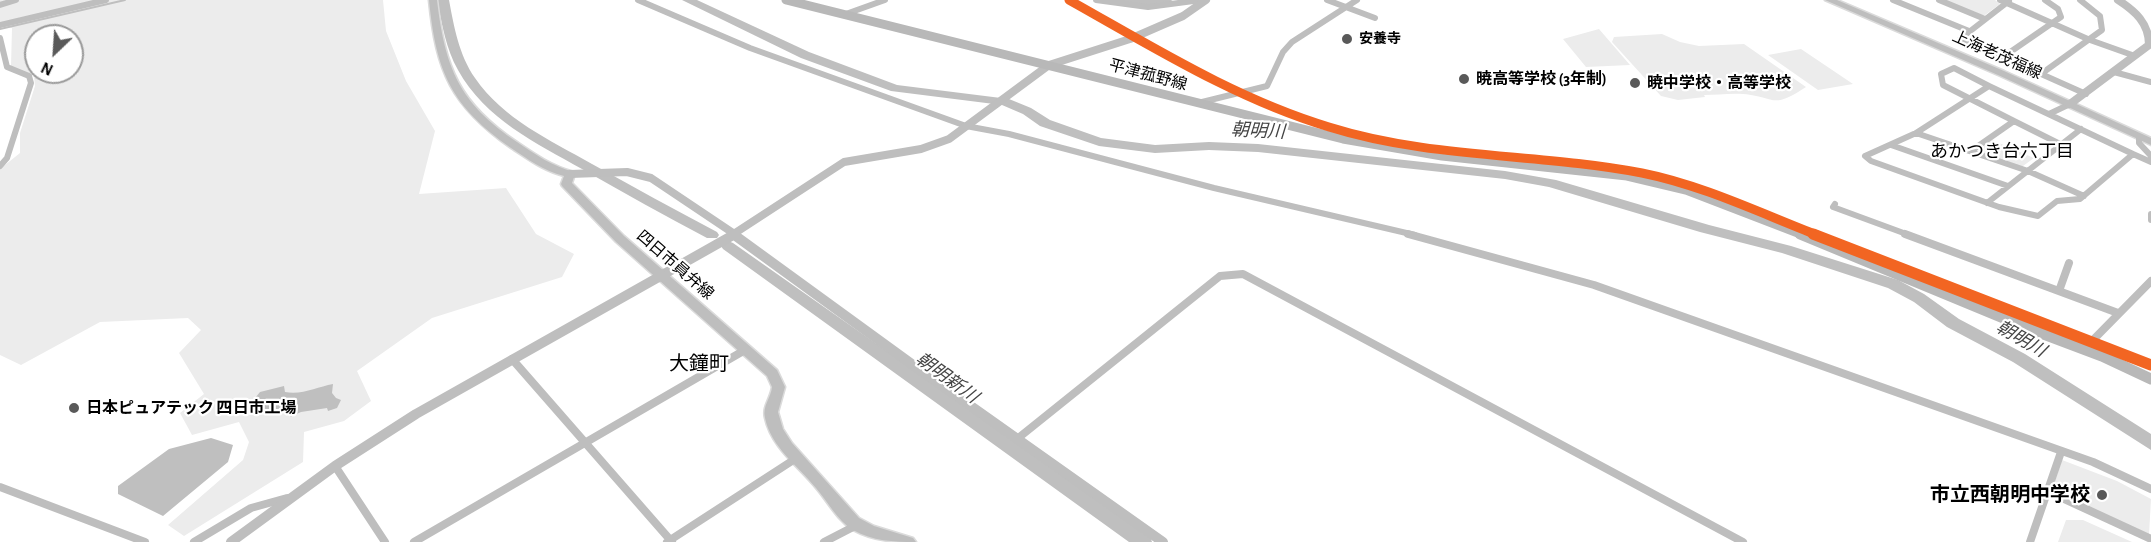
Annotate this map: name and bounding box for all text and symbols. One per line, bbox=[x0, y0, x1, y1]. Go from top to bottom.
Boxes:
north arrow bbox=[24, 24, 84, 84]
street label: 上海老茂福線 bbox=[1949, 27, 2045, 83]
place label: 安養寺 bbox=[1359, 31, 1401, 47]
marker: 安養寺 bbox=[1340, 32, 1354, 46]
street label: 平津菰野線 bbox=[1107, 55, 1189, 95]
text: N bbox=[39, 59, 56, 78]
place label: 暁高等学校 (3年制) bbox=[1476, 69, 1607, 89]
marker: 暁高等学校 (3年制) bbox=[1457, 72, 1471, 86]
place label: 暁中学校・高等学校 bbox=[1647, 73, 1791, 93]
marker: 暁中学校・高等学校 bbox=[1628, 76, 1642, 90]
water label: 朝明川 bbox=[1230, 119, 1286, 143]
district label: あかつき台六丁目 bbox=[1930, 141, 2074, 163]
street label: 四日市員弁線 bbox=[632, 226, 718, 304]
water label: 朝明川 bbox=[1992, 316, 2050, 362]
water label: 朝明新川 bbox=[912, 348, 982, 408]
district label: 大鐘町 bbox=[669, 352, 729, 376]
place label: 日本ピュアテック 四日市工場 bbox=[86, 398, 296, 418]
marker: 日本ピュアテック 四日市工場 bbox=[67, 401, 81, 415]
place label: 市立西朝明中学校 bbox=[1930, 483, 2090, 507]
marker: 市立西朝明中学校 bbox=[2095, 488, 2109, 502]

